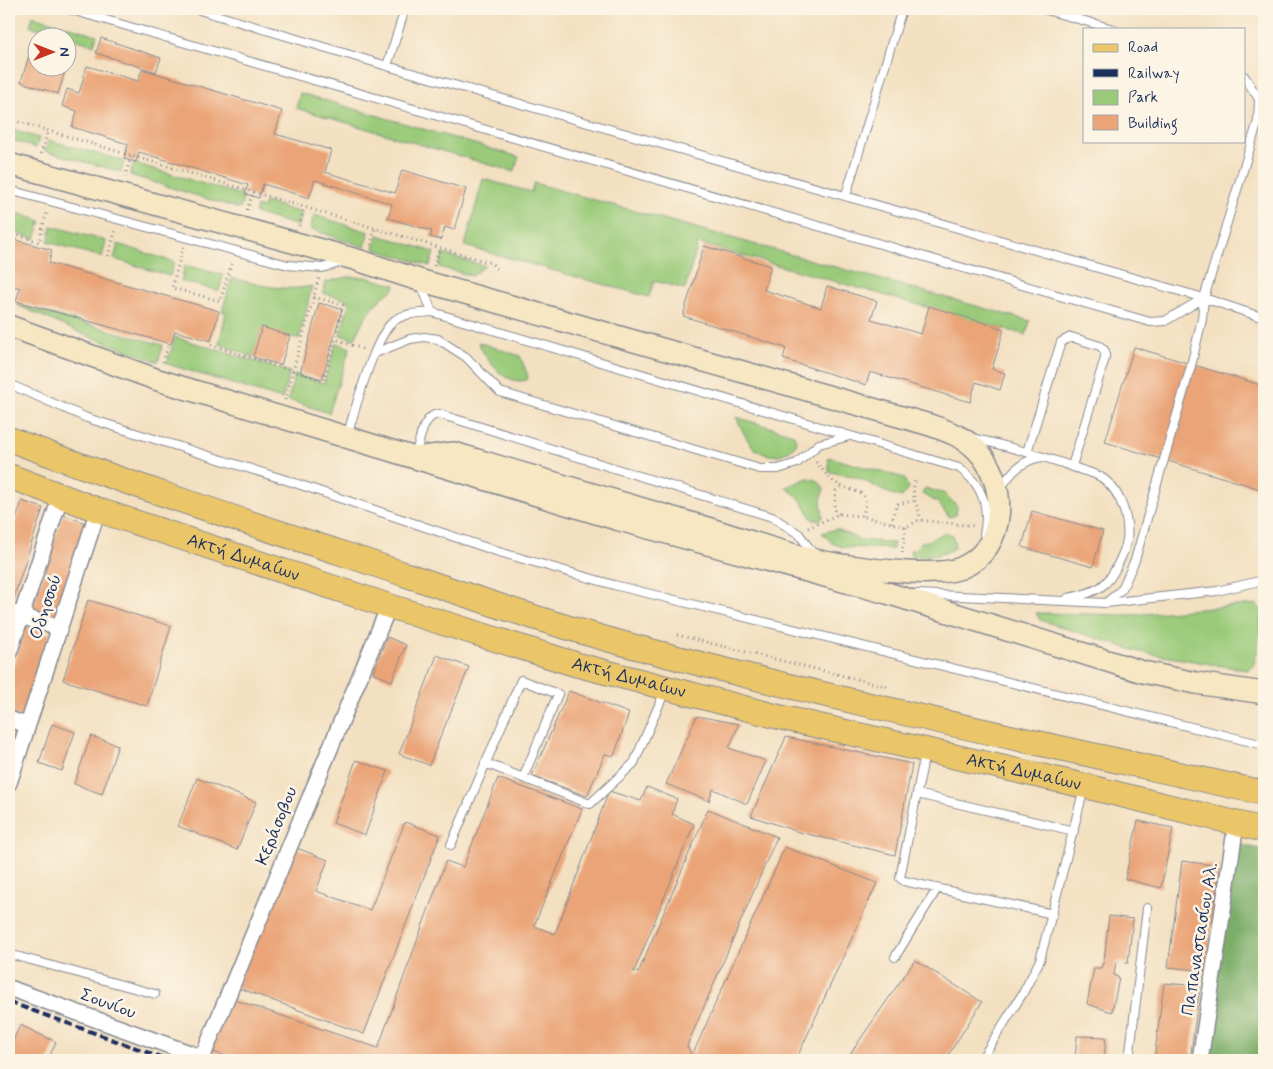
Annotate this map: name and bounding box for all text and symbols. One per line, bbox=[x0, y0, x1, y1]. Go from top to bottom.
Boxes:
north arrow bbox=[28, 28, 78, 78]
legend bbox=[1083, 28, 1246, 142]
text: Road bbox=[1128, 38, 1158, 58]
text: N bbox=[55, 47, 73, 57]
text: Railway bbox=[1128, 64, 1180, 84]
text: Park bbox=[1128, 88, 1158, 108]
text: Building bbox=[1128, 114, 1178, 135]
street label: Ακτή Δυμαίων bbox=[184, 528, 302, 588]
street label: Οδησσού bbox=[24, 571, 68, 643]
street label: Ακτή Δυμαίων bbox=[569, 652, 688, 704]
street label: Ακτή Δυμαίων bbox=[964, 748, 1083, 797]
street label: Κεράσοβου bbox=[250, 783, 304, 869]
street label: Παπαναστασίου Αλ. bbox=[1176, 861, 1224, 1017]
street label: Σουνίου bbox=[77, 983, 139, 1025]

